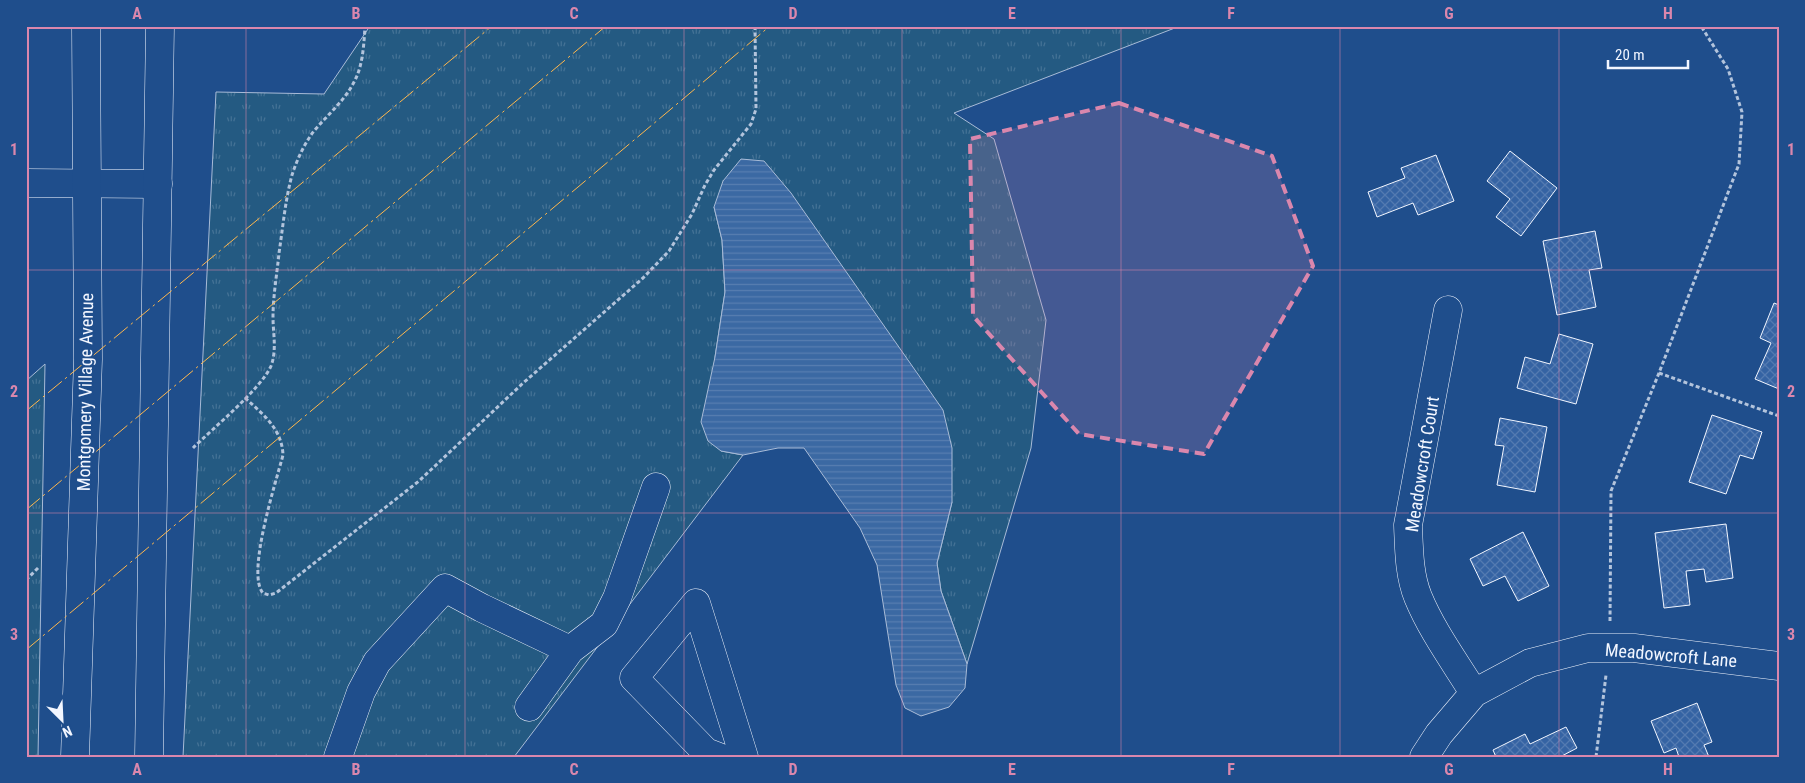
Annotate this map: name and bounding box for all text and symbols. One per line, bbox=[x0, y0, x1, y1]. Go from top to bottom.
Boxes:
text: A bbox=[132, 4, 142, 23]
text: B bbox=[352, 4, 361, 23]
text: C bbox=[569, 4, 579, 23]
text: D bbox=[788, 4, 798, 23]
text: E bbox=[1008, 4, 1016, 23]
text: F bbox=[1227, 4, 1235, 23]
text: G bbox=[1444, 4, 1454, 23]
text: H bbox=[1663, 4, 1673, 23]
scale bar bbox=[1608, 38, 1688, 70]
text: 20 m bbox=[1615, 46, 1645, 64]
text: 1 bbox=[10, 140, 18, 159]
text: 1 bbox=[1787, 140, 1795, 159]
street label: Montgomery Village Avenue bbox=[73, 293, 97, 491]
text: 2 bbox=[10, 382, 18, 401]
text: 2 bbox=[1787, 382, 1795, 401]
street label: Meadowcroft Court bbox=[1401, 395, 1443, 533]
text: 3 bbox=[10, 625, 18, 644]
text: 3 bbox=[1787, 625, 1795, 644]
street label: Meadowcroft Lane bbox=[1604, 639, 1738, 671]
north arrow bbox=[38, 696, 88, 746]
text: N bbox=[60, 723, 74, 741]
text: A bbox=[132, 760, 142, 779]
text: B bbox=[352, 760, 361, 779]
text: C bbox=[569, 760, 579, 779]
text: D bbox=[788, 760, 798, 779]
text: E bbox=[1008, 760, 1016, 779]
text: F bbox=[1227, 760, 1235, 779]
text: G bbox=[1444, 760, 1454, 779]
text: H bbox=[1663, 760, 1673, 779]

